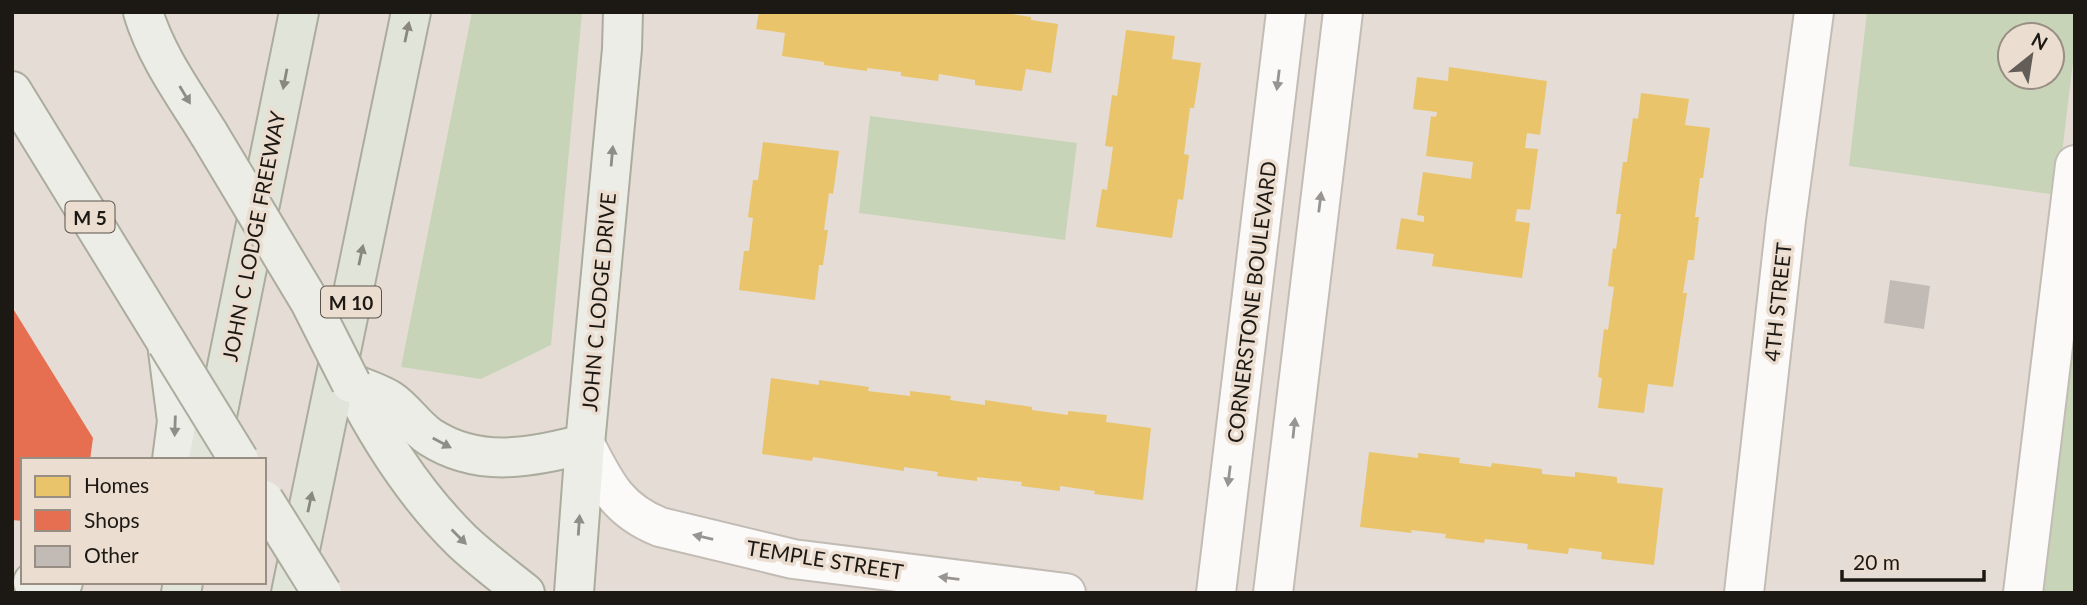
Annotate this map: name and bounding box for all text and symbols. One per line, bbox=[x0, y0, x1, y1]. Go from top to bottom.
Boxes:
one-way arrow bbox=[401, 21, 412, 43]
north arrow bbox=[1996, 21, 2066, 91]
text: N bbox=[2028, 27, 2052, 54]
one-way arrow bbox=[279, 68, 290, 90]
one-way arrow bbox=[1272, 69, 1283, 91]
one-way arrow bbox=[178, 86, 191, 105]
street label: JOHN C LODGE FREEWAY bbox=[216, 108, 290, 363]
one-way arrow bbox=[607, 145, 618, 167]
street label: CORNERSTONE BOULEVARD bbox=[1221, 160, 1281, 444]
one-way arrow bbox=[1315, 191, 1326, 213]
street label: JOHN C LODGE DRIVE bbox=[576, 192, 620, 412]
road number: M 5 bbox=[66, 202, 114, 232]
street label: 4TH STREET bbox=[1758, 241, 1796, 363]
one-way arrow bbox=[355, 244, 366, 266]
road number: M 10 bbox=[321, 286, 381, 318]
one-way arrow bbox=[170, 415, 181, 437]
one-way arrow bbox=[1288, 417, 1299, 439]
one-way arrow bbox=[432, 437, 452, 449]
legend bbox=[21, 458, 266, 584]
one-way arrow bbox=[1224, 465, 1235, 487]
text: Homes bbox=[84, 472, 149, 497]
one-way arrow bbox=[304, 491, 315, 513]
text: Shops bbox=[84, 507, 140, 532]
one-way arrow bbox=[574, 513, 585, 535]
one-way arrow bbox=[451, 529, 467, 545]
one-way arrow bbox=[692, 531, 714, 542]
street label: TEMPLE STREET bbox=[745, 534, 906, 584]
scale bar bbox=[1842, 538, 1984, 582]
text: Other bbox=[84, 542, 139, 567]
text: 20 m bbox=[1853, 549, 1900, 574]
one-way arrow bbox=[938, 573, 960, 584]

